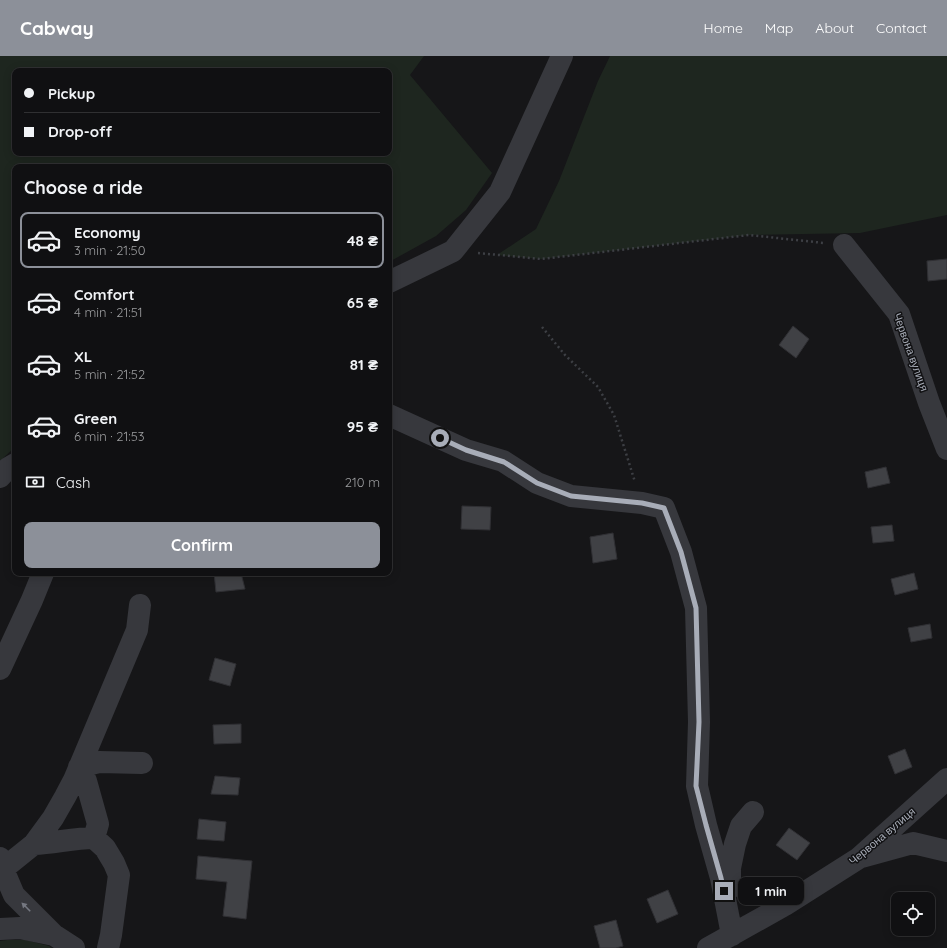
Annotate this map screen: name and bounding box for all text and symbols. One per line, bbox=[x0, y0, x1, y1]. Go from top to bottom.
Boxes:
text: Cabway bbox=[20, 16, 94, 40]
text: Home bbox=[704, 19, 743, 37]
text: Map bbox=[765, 19, 793, 37]
text: About bbox=[815, 19, 854, 37]
text: Contact bbox=[876, 19, 927, 37]
text: Pickup bbox=[48, 84, 95, 103]
text: Drop-off bbox=[48, 122, 112, 141]
text: Choose a ride bbox=[24, 176, 143, 199]
icon: car bbox=[26, 222, 62, 258]
text: Economy bbox=[74, 223, 141, 242]
text: 48 ₴ bbox=[347, 231, 378, 250]
text: 3 min · 21:50 bbox=[74, 242, 145, 258]
icon: car bbox=[26, 284, 62, 320]
text: Comfort bbox=[74, 285, 135, 304]
text: 65 ₴ bbox=[347, 293, 378, 312]
text: 4 min · 21:51 bbox=[74, 304, 143, 320]
street label: Червона вулиця bbox=[890, 311, 932, 393]
icon: car bbox=[26, 346, 62, 382]
text: XL bbox=[74, 347, 92, 366]
text: 81 ₴ bbox=[350, 355, 378, 374]
text: 5 min · 21:52 bbox=[74, 366, 145, 382]
icon: car bbox=[26, 408, 62, 444]
text: Green bbox=[74, 409, 117, 428]
text: 95 ₴ bbox=[347, 417, 378, 436]
text: 6 min · 21:53 bbox=[74, 428, 145, 444]
route start bbox=[431, 429, 449, 447]
icon: cash bbox=[24, 471, 46, 493]
text: Cash bbox=[56, 473, 90, 492]
text: 210 m bbox=[345, 474, 380, 490]
button: Confirm bbox=[24, 522, 380, 568]
street label: Червона вулиця bbox=[846, 804, 918, 868]
callout: 1 min bbox=[738, 877, 804, 905]
route end bbox=[715, 882, 733, 900]
text: 1 min bbox=[755, 883, 787, 899]
map controls bbox=[891, 892, 935, 936]
button: locate bbox=[891, 892, 935, 936]
one-way arrow bbox=[21, 903, 31, 912]

